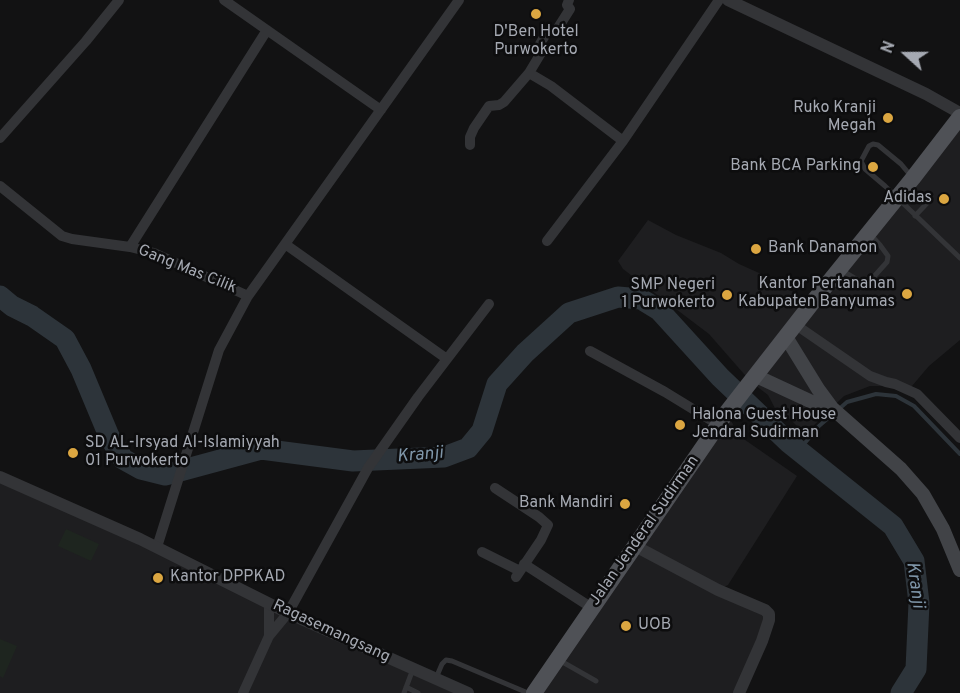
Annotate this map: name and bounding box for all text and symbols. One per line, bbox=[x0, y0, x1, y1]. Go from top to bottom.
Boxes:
marker: D'Ben Hotel Purwokerto bbox=[529, 7, 543, 21]
place label: D'Ben Hotel Purwokerto bbox=[493, 23, 579, 61]
north arrow bbox=[876, 24, 936, 84]
text: N bbox=[878, 39, 901, 57]
place label: Ruko Kranji Megah bbox=[793, 99, 876, 137]
marker: Ruko Kranji Megah bbox=[881, 111, 895, 125]
place label: Bank BCA Parking bbox=[730, 157, 861, 177]
marker: Bank BCA Parking bbox=[866, 160, 880, 174]
place label: Adidas bbox=[883, 189, 932, 209]
marker: Adidas bbox=[937, 192, 951, 206]
place label: Bank Danamon bbox=[768, 239, 877, 259]
street label: Gang Mas Cilik bbox=[135, 241, 239, 299]
marker: Bank Danamon bbox=[749, 242, 763, 256]
place label: Kantor Pertanahan Kabupaten Banyumas bbox=[738, 275, 895, 313]
place label: SMP Negeri 1 Purwokerto bbox=[622, 276, 715, 314]
marker: Kantor Pertanahan Kabupaten Banyumas bbox=[900, 287, 914, 301]
marker: SMP Negeri 1 Purwokerto bbox=[720, 288, 734, 302]
place label: Halona Guest House Jendral Sudirman bbox=[692, 406, 836, 444]
marker: Halona Guest House Jendral Sudirman bbox=[673, 418, 687, 432]
place label: SD AL-Irsyad Al-Islamiyyah 01 Purwokerto bbox=[85, 434, 280, 472]
water label: Kranji bbox=[396, 443, 444, 469]
marker: SD AL-Irsyad Al-Islamiyyah 01 Purwokerto bbox=[66, 446, 80, 460]
street label: Jalan Jenderal Sudirman bbox=[586, 452, 704, 610]
place label: Bank Mandiri bbox=[519, 494, 613, 514]
marker: Bank Mandiri bbox=[618, 497, 632, 511]
water label: Kranji bbox=[900, 560, 928, 610]
place label: Kantor DPPKAD bbox=[170, 568, 285, 588]
marker: Kantor DPPKAD bbox=[151, 571, 165, 585]
street label: Ragasemangsang bbox=[269, 596, 393, 668]
place label: UOB bbox=[638, 616, 671, 636]
marker: UOB bbox=[619, 619, 633, 633]

